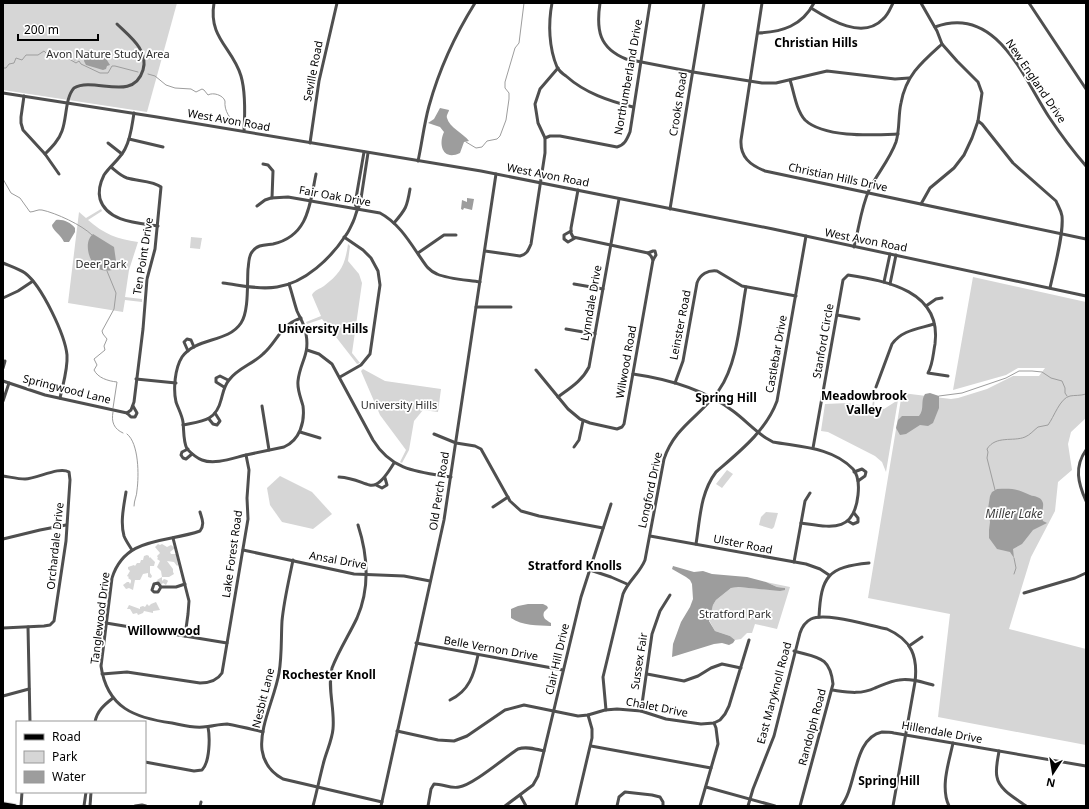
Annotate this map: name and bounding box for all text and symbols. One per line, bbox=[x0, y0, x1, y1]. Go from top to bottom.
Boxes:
scale bar bbox=[18, 16, 98, 42]
street label: Northumberland Drive bbox=[610, 18, 645, 136]
text: 200 m bbox=[24, 21, 59, 38]
district label: Christian Hills bbox=[774, 34, 858, 51]
street label: New England Drive bbox=[1003, 36, 1070, 126]
street label: Seville Road bbox=[299, 39, 326, 103]
park label: Avon Nature Study Area bbox=[46, 46, 170, 61]
street label: Crooks Road bbox=[665, 71, 690, 137]
street label: West Avon Road bbox=[187, 105, 272, 134]
street label: West Avon Road bbox=[506, 159, 591, 190]
street label: Christian Hills Drive bbox=[787, 159, 889, 194]
street label: Fair Oak Drive bbox=[298, 182, 372, 209]
street label: Ten Point Drive bbox=[129, 216, 156, 296]
street label: West Avon Road bbox=[824, 224, 909, 255]
park label: Deer Park bbox=[75, 256, 127, 271]
street label: Lynndale Drive bbox=[576, 264, 605, 342]
street label: Leinster Road bbox=[665, 289, 694, 361]
street label: Stanford Circle bbox=[809, 302, 836, 380]
street label: Castlebar Drive bbox=[761, 314, 790, 394]
district label: University Hills bbox=[278, 320, 368, 337]
street label: Wilwood Road bbox=[612, 324, 639, 400]
street label: Springwood Lane bbox=[22, 370, 113, 407]
district label: Meadowbrook Valley bbox=[821, 387, 908, 418]
district label: Spring Hill bbox=[695, 389, 757, 406]
park label: University Hills bbox=[361, 397, 437, 412]
street label: Old Perch Road bbox=[425, 450, 452, 531]
street label: Longford Drive bbox=[634, 450, 665, 529]
street label: Orchardale Drive bbox=[42, 502, 67, 590]
water label: Miller Lake bbox=[985, 505, 1043, 522]
street label: Lake Forest Road bbox=[218, 509, 245, 599]
street label: Ulster Road bbox=[712, 530, 774, 557]
street label: Ansal Drive bbox=[308, 547, 368, 572]
district label: Stratford Knolls bbox=[528, 557, 622, 574]
street label: Tanglewood Drive bbox=[86, 571, 113, 665]
park label: Stratford Park bbox=[699, 606, 771, 621]
district label: Willowwood bbox=[128, 622, 200, 639]
street label: Clair Hill Drive bbox=[541, 622, 572, 696]
street label: Sussex Fair bbox=[627, 631, 650, 690]
street label: Belle Vernon Drive bbox=[443, 632, 539, 663]
street label: East Maryknoll Road bbox=[753, 640, 794, 746]
street label: Nesbit Lane bbox=[248, 666, 277, 729]
district label: Rochester Knoll bbox=[282, 666, 376, 683]
street label: Randolph Road bbox=[794, 687, 829, 767]
street label: Chalet Drive bbox=[625, 693, 689, 720]
street label: Hillendale Drive bbox=[901, 717, 984, 746]
legend bbox=[16, 721, 146, 793]
text: Road bbox=[52, 728, 81, 745]
text: Park bbox=[52, 748, 78, 765]
north arrow bbox=[1033, 753, 1073, 793]
text: Water bbox=[52, 768, 86, 785]
district label: Spring Hill bbox=[858, 772, 920, 789]
text: N bbox=[1045, 775, 1057, 792]

